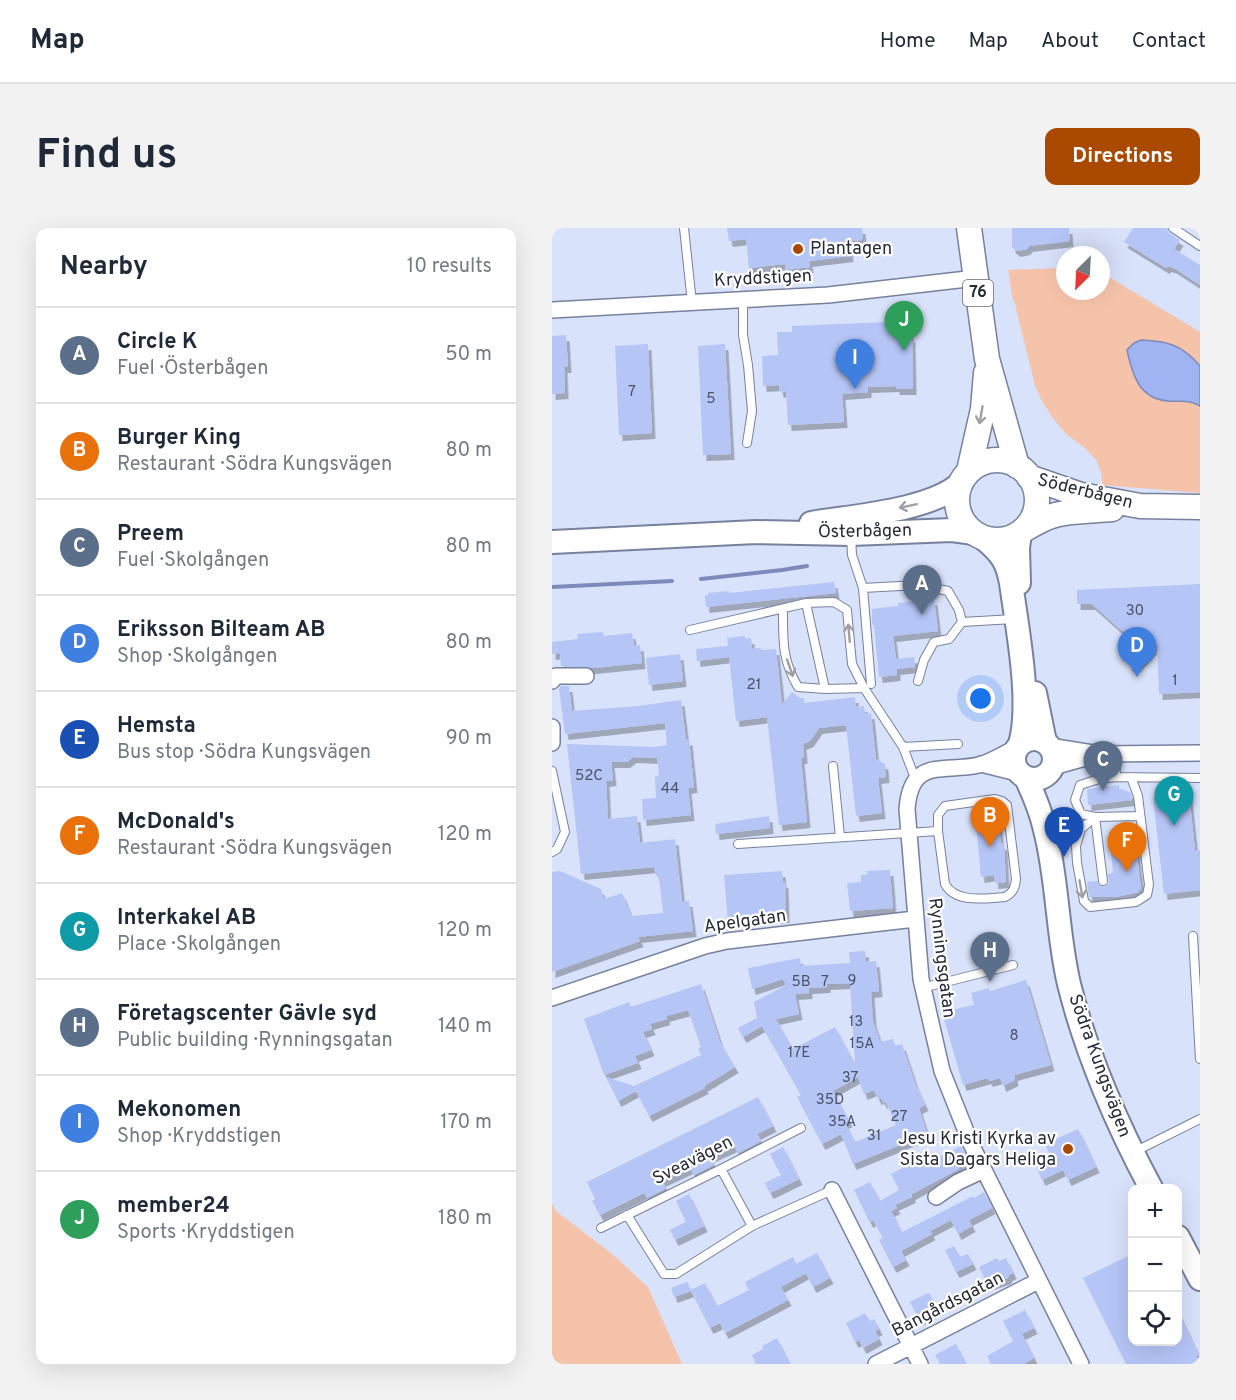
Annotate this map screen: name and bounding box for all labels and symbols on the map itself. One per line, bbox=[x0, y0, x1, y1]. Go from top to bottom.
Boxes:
place label: Plantagen bbox=[810, 238, 892, 261]
marker: Plantagen bbox=[791, 242, 805, 256]
north arrow bbox=[1056, 246, 1110, 300]
street label: Kryddstigen bbox=[713, 265, 813, 293]
road number: 76 bbox=[963, 280, 993, 306]
pin: J bbox=[884, 302, 924, 351]
pin: I bbox=[836, 340, 874, 389]
house number: 7 bbox=[628, 383, 636, 402]
house number: 5 bbox=[706, 390, 716, 409]
one-way arrow bbox=[975, 405, 986, 425]
street label: Söderbågen bbox=[1035, 469, 1135, 515]
one-way arrow bbox=[898, 501, 918, 512]
street label: Österbågen bbox=[818, 518, 912, 544]
pin: A bbox=[902, 566, 941, 615]
house number: 30 bbox=[1126, 602, 1144, 621]
one-way arrow bbox=[843, 623, 854, 643]
pin: D bbox=[1118, 628, 1156, 677]
one-way arrow bbox=[785, 658, 796, 676]
house number: 1 bbox=[1172, 672, 1178, 691]
house number: 21 bbox=[747, 676, 761, 695]
your location bbox=[966, 684, 995, 713]
pin: C bbox=[1084, 742, 1122, 791]
house number: 52C bbox=[575, 767, 603, 786]
pin: G bbox=[1154, 776, 1194, 826]
house number: 44 bbox=[661, 780, 679, 799]
pin: B bbox=[970, 798, 1010, 847]
pin: E bbox=[1044, 808, 1084, 857]
pin: F bbox=[1108, 822, 1146, 872]
one-way arrow bbox=[1076, 879, 1087, 898]
street label: Rynningsgatan bbox=[922, 896, 960, 1020]
street label: Apelgatan bbox=[702, 905, 788, 939]
pin: H bbox=[970, 932, 1010, 982]
house number: 9 bbox=[848, 972, 856, 991]
house number: 5B bbox=[791, 973, 811, 992]
house number: 7 bbox=[821, 973, 829, 992]
street label: Södra Kungsvägen bbox=[1062, 991, 1136, 1141]
house number: 13 bbox=[849, 1013, 863, 1032]
house number: 8 bbox=[1009, 1027, 1019, 1046]
house number: 15A bbox=[850, 1035, 874, 1054]
house number: 17E bbox=[788, 1044, 810, 1063]
house number: 37 bbox=[842, 1069, 859, 1088]
house number: 35D bbox=[816, 1091, 844, 1110]
house number: 27 bbox=[891, 1108, 908, 1127]
house number: 35A bbox=[828, 1113, 856, 1132]
house number: 31 bbox=[867, 1127, 881, 1146]
place label: Jesu Kristi Kyrka av Sista Dagars Heliga bbox=[898, 1128, 1056, 1172]
street label: Sveavägen bbox=[649, 1131, 737, 1191]
marker: Jesu Kristi Kyrka av Sista Dagars Heliga bbox=[1061, 1142, 1075, 1156]
street label: Bangårdsgatan bbox=[888, 1267, 1008, 1343]

